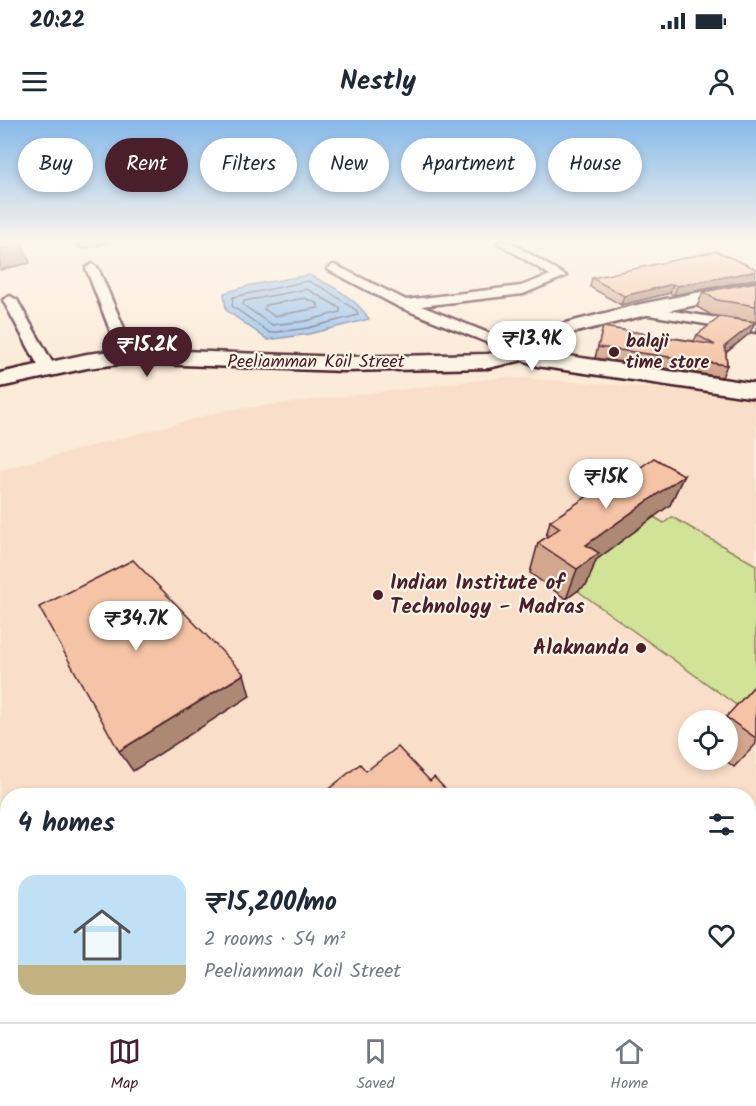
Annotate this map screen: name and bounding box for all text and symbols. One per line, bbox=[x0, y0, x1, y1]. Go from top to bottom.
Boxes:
text: 20:22 bbox=[30, 4, 85, 39]
text: Nestly bbox=[340, 60, 416, 103]
icon: menu bbox=[18, 65, 51, 98]
icon: person bbox=[705, 65, 738, 98]
chip: Buy bbox=[18, 138, 93, 192]
chip: Rent bbox=[105, 138, 188, 192]
chip: Filters bbox=[200, 138, 297, 192]
chip: New bbox=[309, 138, 389, 192]
chip: Apartment bbox=[401, 138, 536, 192]
chip: House bbox=[548, 138, 642, 192]
pin: ₹13.9K bbox=[483, 321, 581, 372]
text: ₹13.9K bbox=[501, 324, 563, 356]
pin: ₹15.2K bbox=[98, 327, 196, 378]
place label: balaji time store bbox=[626, 328, 710, 378]
text: ₹15.2K bbox=[116, 330, 178, 362]
marker: balaji time store bbox=[607, 345, 621, 359]
street label: Peeliamman Koil Street bbox=[227, 348, 406, 377]
pin: ₹15K bbox=[570, 459, 642, 510]
text: ₹15K bbox=[583, 462, 629, 494]
place label: Indian Institute of Technology - Madras bbox=[390, 567, 585, 624]
marker: Indian Institute of Technology - Madras bbox=[371, 588, 385, 602]
pin: ₹34.7K bbox=[87, 601, 185, 652]
text: ₹34.7K bbox=[103, 604, 169, 636]
place label: Alaknanda bbox=[533, 632, 629, 665]
marker: Alaknanda bbox=[634, 641, 648, 655]
map controls bbox=[678, 710, 738, 770]
button: locate bbox=[678, 710, 738, 770]
text: 4 homes bbox=[18, 803, 115, 845]
icon: filters bbox=[705, 808, 738, 841]
text: ₹15,200/mo bbox=[204, 882, 337, 924]
icon: home bbox=[66, 899, 138, 971]
icon: heart bbox=[705, 919, 738, 952]
text: 2 rooms · 54 m² bbox=[204, 924, 345, 956]
text: Peeliamman Koil Street bbox=[204, 956, 401, 988]
tab: Map bbox=[108, 1035, 141, 1096]
tab: Saved bbox=[357, 1035, 395, 1096]
tab: Home bbox=[610, 1035, 648, 1096]

